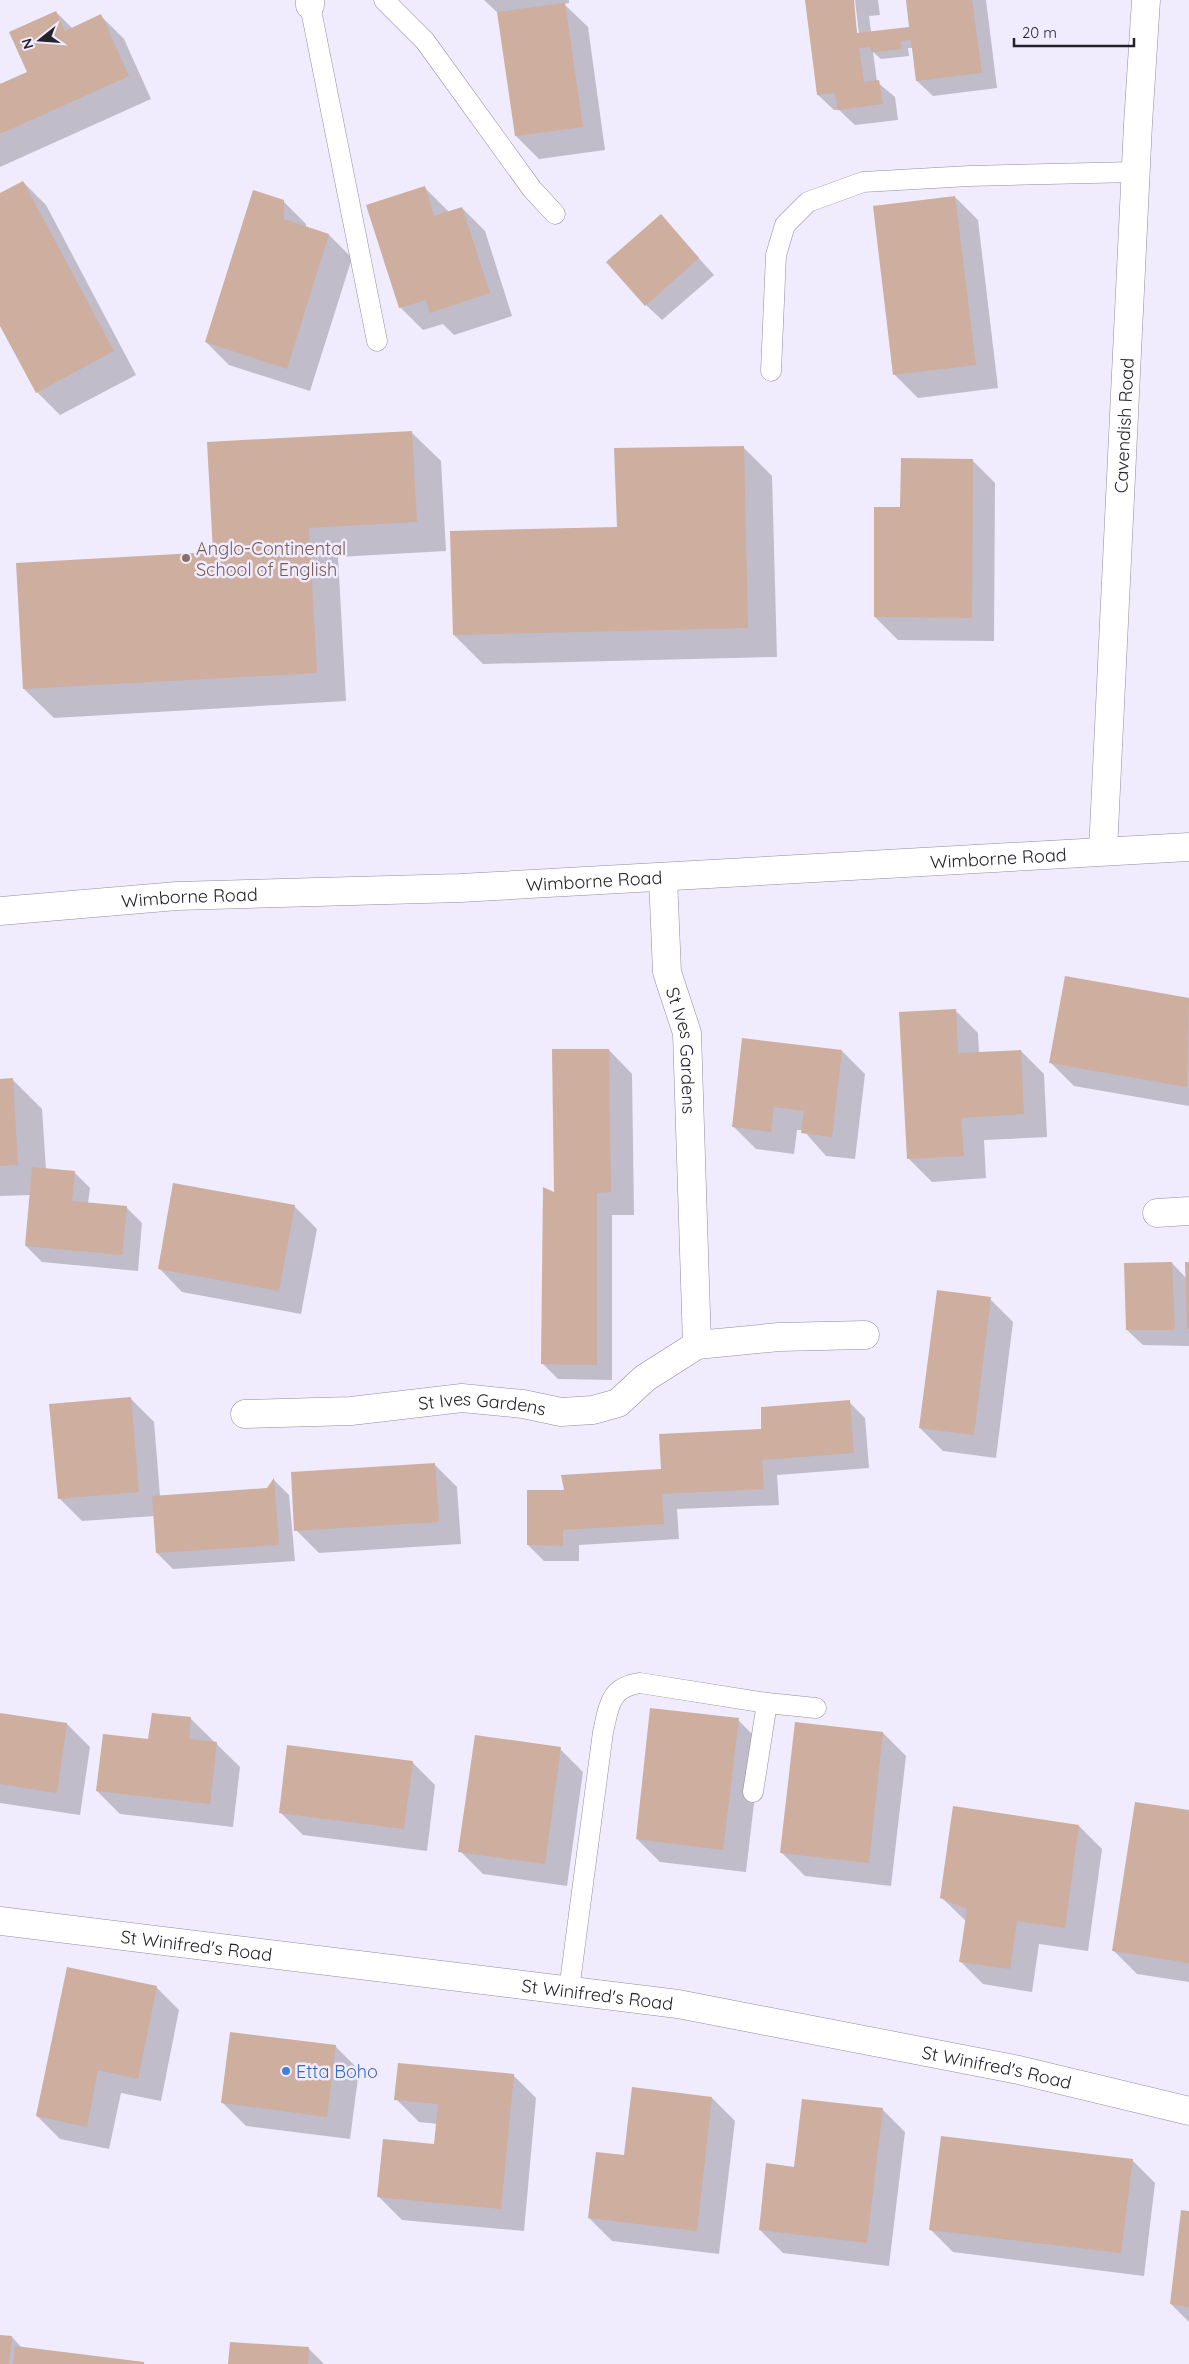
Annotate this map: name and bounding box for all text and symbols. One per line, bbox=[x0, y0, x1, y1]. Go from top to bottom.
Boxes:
north arrow bbox=[15, 15, 65, 65]
scale bar bbox=[1014, 15, 1134, 47]
text: 20 m bbox=[1022, 23, 1057, 42]
text: N bbox=[17, 36, 38, 51]
street label: Cavendish Road bbox=[1109, 357, 1138, 494]
place label: Anglo-Continental School of English bbox=[196, 537, 346, 581]
marker: Anglo-Continental School of English bbox=[180, 552, 192, 564]
street label: Wimborne Road bbox=[930, 842, 1067, 873]
street label: Wimborne Road bbox=[525, 865, 663, 896]
street label: Wimborne Road bbox=[120, 882, 258, 912]
street label: St Ives Gardens bbox=[661, 984, 701, 1114]
street label: St Ives Gardens bbox=[417, 1386, 548, 1420]
street label: St Winifred's Road bbox=[120, 1924, 274, 1966]
street label: St Winifred's Road bbox=[521, 1973, 675, 2015]
street label: St Winifred's Road bbox=[920, 2040, 1074, 2094]
place label: Etta Boho bbox=[296, 2060, 378, 2083]
marker: Etta Boho bbox=[280, 2065, 292, 2077]

